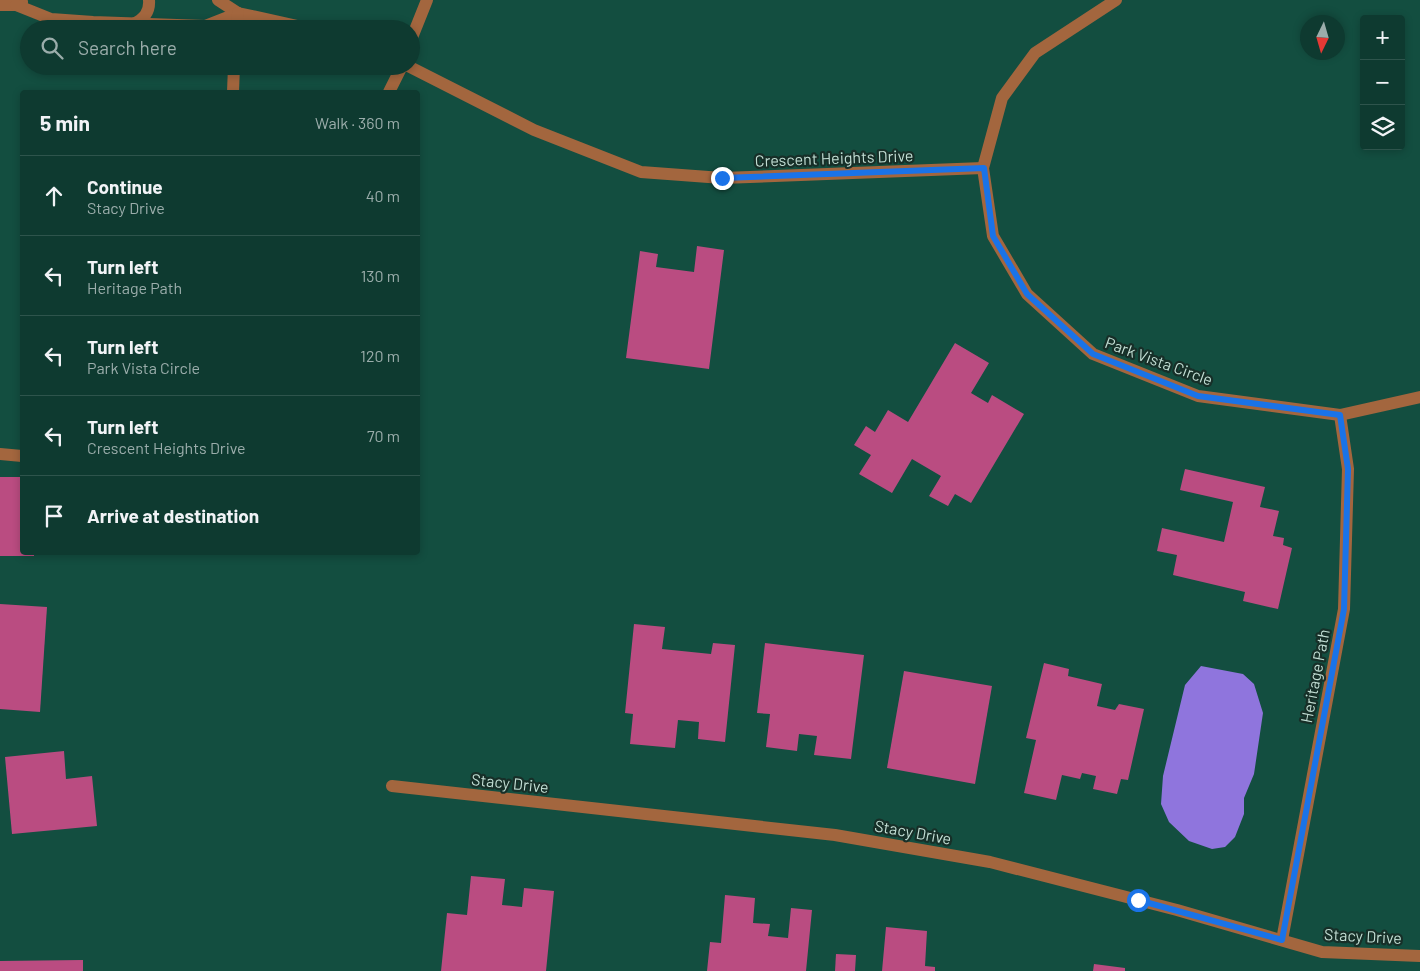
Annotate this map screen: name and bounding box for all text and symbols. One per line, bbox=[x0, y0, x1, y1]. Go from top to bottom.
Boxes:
north arrow bbox=[1300, 15, 1345, 60]
map controls bbox=[1360, 15, 1405, 150]
button: + bbox=[1360, 15, 1405, 60]
search box bbox=[20, 20, 420, 75]
icon: search bbox=[38, 34, 66, 62]
text: Search here bbox=[78, 36, 177, 59]
button: − bbox=[1360, 60, 1405, 105]
button: layers bbox=[1360, 105, 1405, 150]
text: 5 min bbox=[40, 110, 90, 135]
text: Walk · 360 m bbox=[315, 113, 400, 132]
street label: Crescent Heights Drive bbox=[754, 145, 914, 170]
route end bbox=[711, 167, 734, 190]
text: Continue bbox=[87, 175, 163, 198]
icon: ahead bbox=[40, 182, 68, 210]
text: 40 m bbox=[366, 186, 400, 205]
text: Stacy Drive bbox=[87, 198, 165, 217]
text: Turn left bbox=[87, 255, 158, 278]
icon: left bbox=[40, 262, 68, 290]
text: 130 m bbox=[361, 266, 400, 285]
text: Heritage Path bbox=[87, 278, 182, 297]
street label: Park Vista Circle bbox=[1103, 332, 1216, 389]
text: Turn left bbox=[87, 335, 158, 358]
icon: left bbox=[40, 342, 68, 370]
text: 120 m bbox=[360, 346, 400, 365]
text: Park Vista Circle bbox=[87, 358, 200, 377]
text: Turn left bbox=[87, 415, 158, 438]
icon: left bbox=[40, 422, 68, 450]
text: 70 m bbox=[367, 426, 400, 445]
text: Crescent Heights Drive bbox=[87, 438, 246, 457]
icon: arrive bbox=[40, 502, 68, 530]
text: Arrive at destination bbox=[87, 504, 259, 527]
street label: Heritage Path bbox=[1296, 627, 1333, 724]
street label: Stacy Drive bbox=[470, 769, 550, 796]
street label: Stacy Drive bbox=[873, 815, 953, 848]
route start bbox=[1127, 889, 1150, 912]
street label: Stacy Drive bbox=[1324, 924, 1402, 947]

